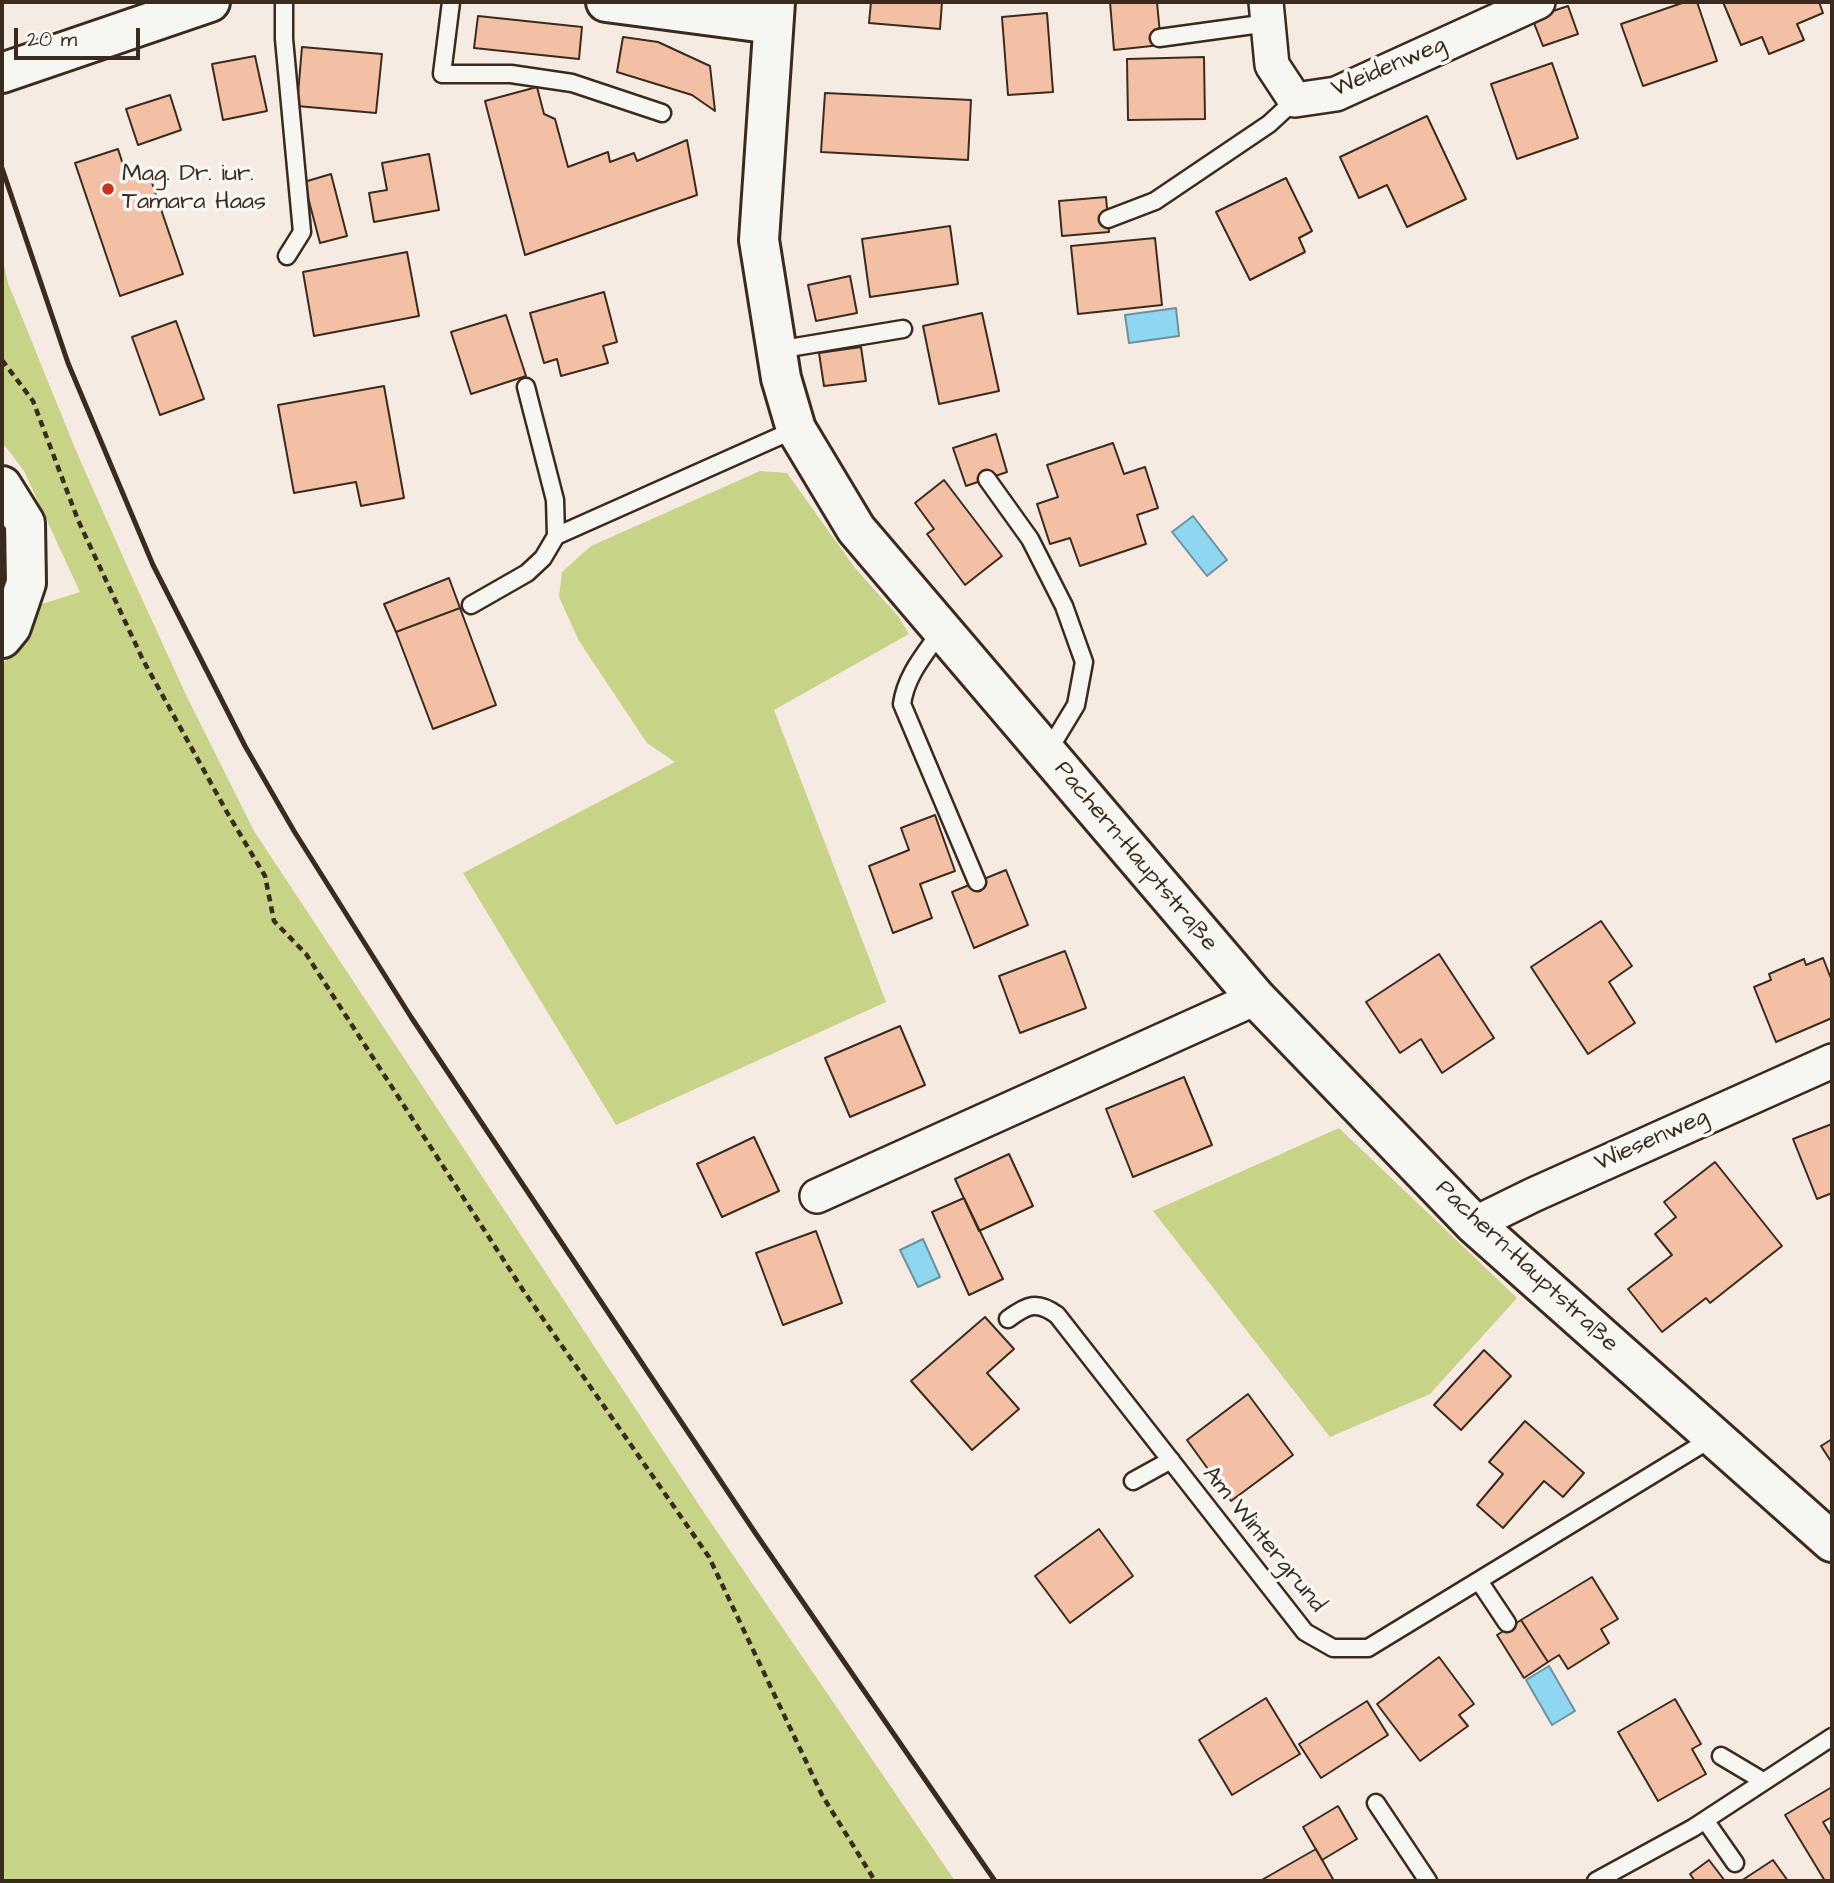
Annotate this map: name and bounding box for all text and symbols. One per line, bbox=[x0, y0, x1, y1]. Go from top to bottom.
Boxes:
scale bar bbox=[18, 14, 144, 58]
text: 20 m bbox=[27, 25, 77, 54]
street label: Weidenweg bbox=[1328, 31, 1450, 105]
place label: Mag. Dr. iur. Tamara Haas bbox=[122, 161, 266, 217]
marker: Mag. Dr. iur. Tamara Haas bbox=[100, 181, 116, 197]
street label: Pachern-Hauptstraße bbox=[1047, 756, 1223, 958]
street label: Wiesenweg bbox=[1591, 1103, 1713, 1179]
street label: Pachern-Hauptstraße bbox=[1429, 1175, 1623, 1359]
street label: Am Wintergrund bbox=[1195, 1461, 1331, 1619]

